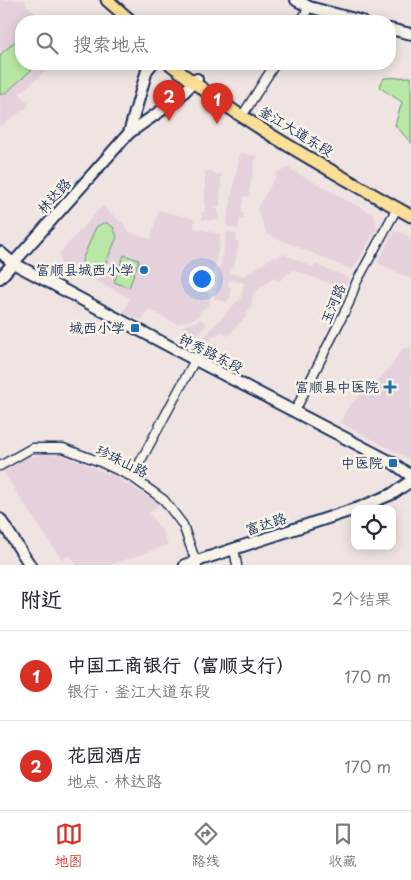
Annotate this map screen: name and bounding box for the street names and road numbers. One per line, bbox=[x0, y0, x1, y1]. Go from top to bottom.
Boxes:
street label: 釜江大道东段 bbox=[255, 100, 338, 161]
street label: 林达路 bbox=[32, 173, 75, 218]
street label: 玉河路 bbox=[315, 280, 350, 327]
street label: 钟秀路东段 bbox=[175, 327, 247, 378]
street label: 珍珠山路 bbox=[92, 439, 152, 482]
street label: 富达路 bbox=[243, 507, 289, 540]

